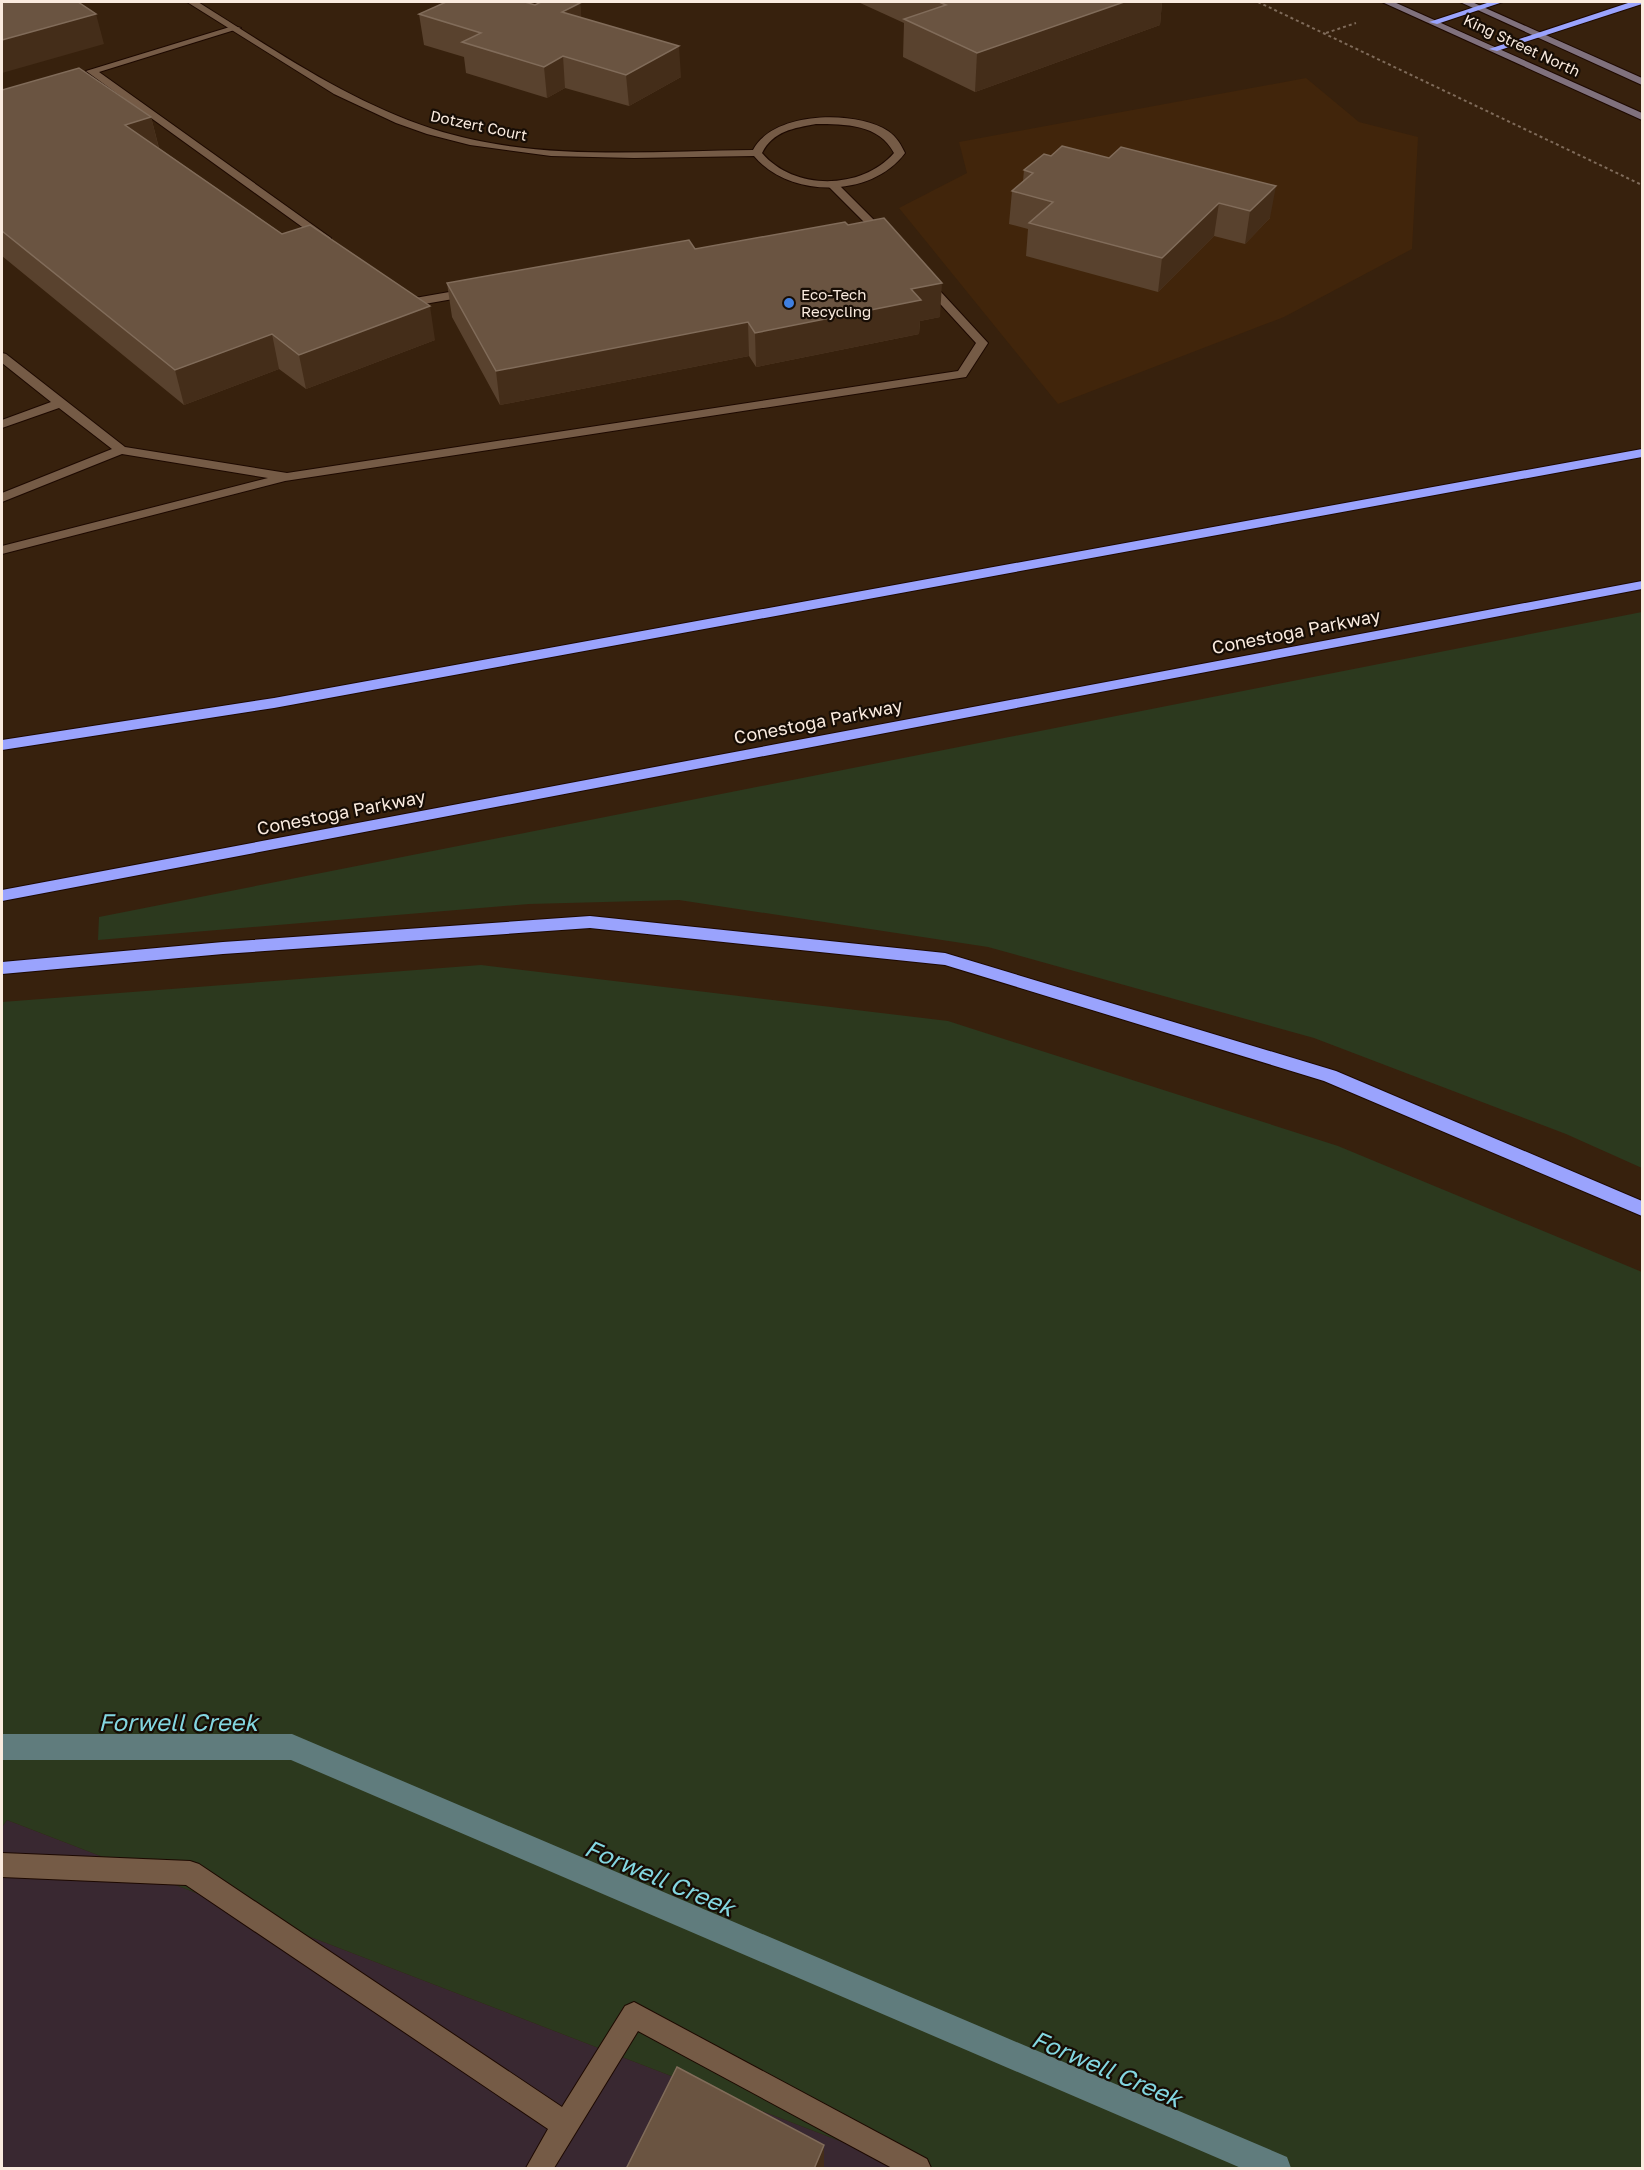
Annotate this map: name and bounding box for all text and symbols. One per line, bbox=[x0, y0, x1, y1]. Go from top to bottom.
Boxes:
street label: King Street North bbox=[1461, 10, 1583, 80]
street label: Dotzert Court bbox=[429, 106, 529, 144]
place label: Eco-Tech Recycling bbox=[801, 285, 871, 320]
marker: Eco-Tech Recycling bbox=[782, 296, 796, 310]
street label: Conestoga Parkway bbox=[1210, 604, 1382, 658]
street label: Conestoga Parkway bbox=[732, 694, 904, 748]
street label: Conestoga Parkway bbox=[255, 785, 427, 839]
water label: Forwell Creek bbox=[98, 1707, 260, 1736]
water label: Forwell Creek bbox=[581, 1832, 741, 1922]
water label: Forwell Creek bbox=[1028, 2023, 1188, 2113]

